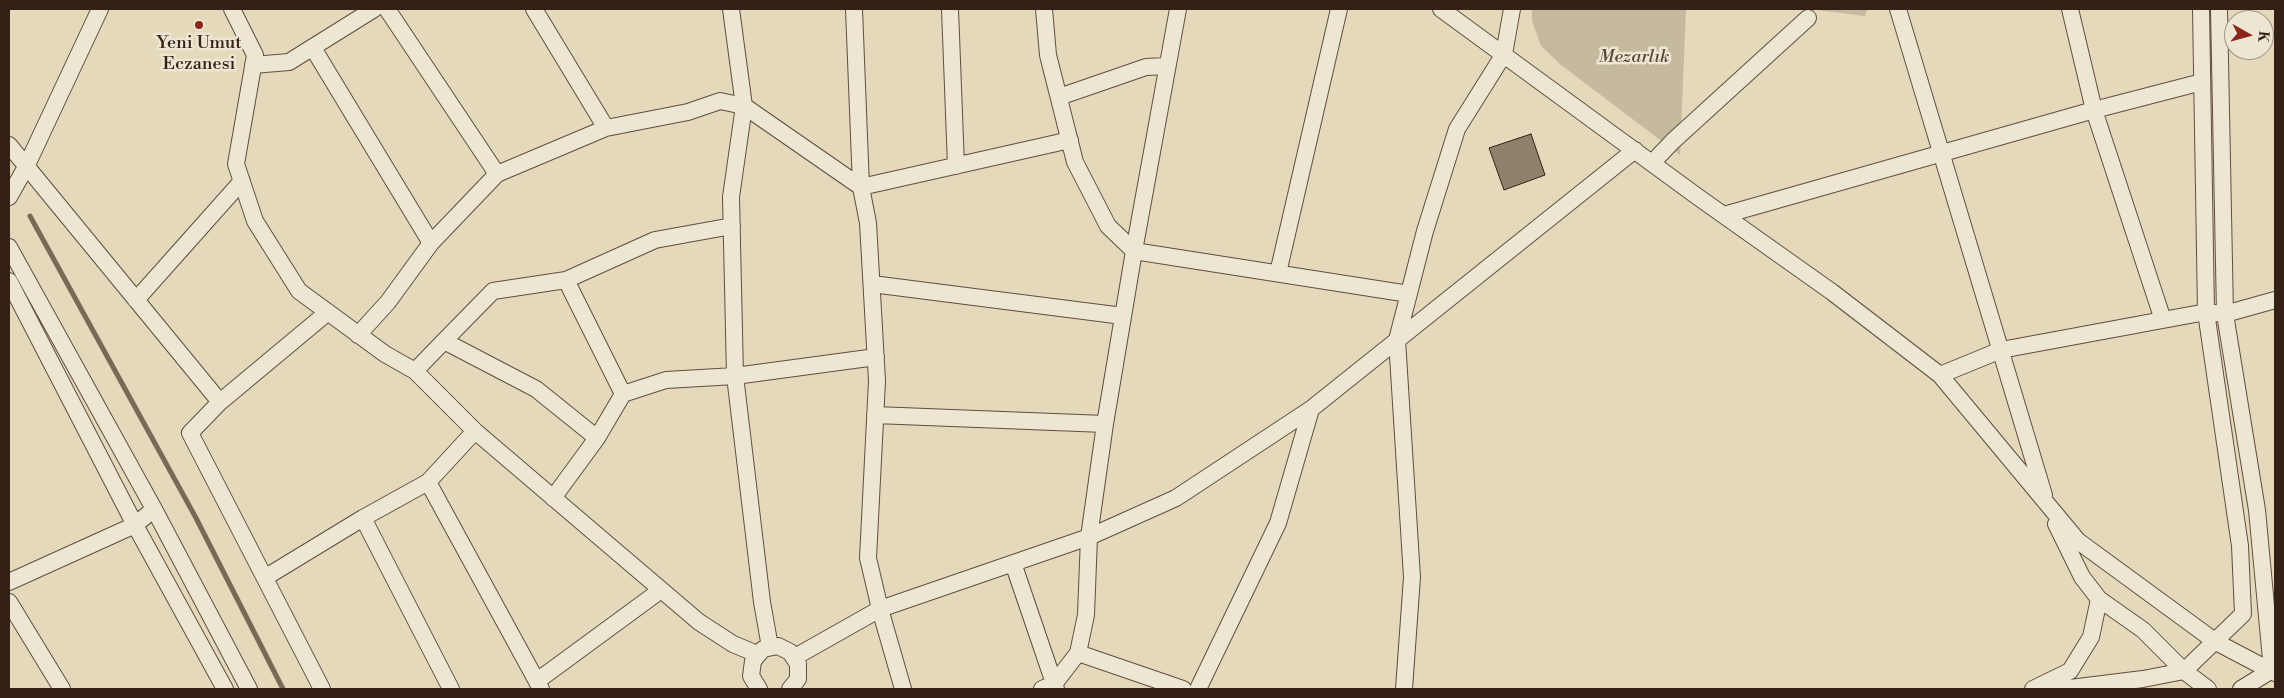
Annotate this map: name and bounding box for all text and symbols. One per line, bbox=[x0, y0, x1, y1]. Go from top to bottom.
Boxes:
north arrow bbox=[2224, 10, 2274, 60]
marker: Yeni Umut Eczanesi bbox=[193, 19, 205, 31]
text: K bbox=[2253, 30, 2273, 43]
place label: Yeni Umut Eczanesi bbox=[156, 33, 242, 76]
park label: Mezarlık bbox=[1599, 47, 1669, 69]

